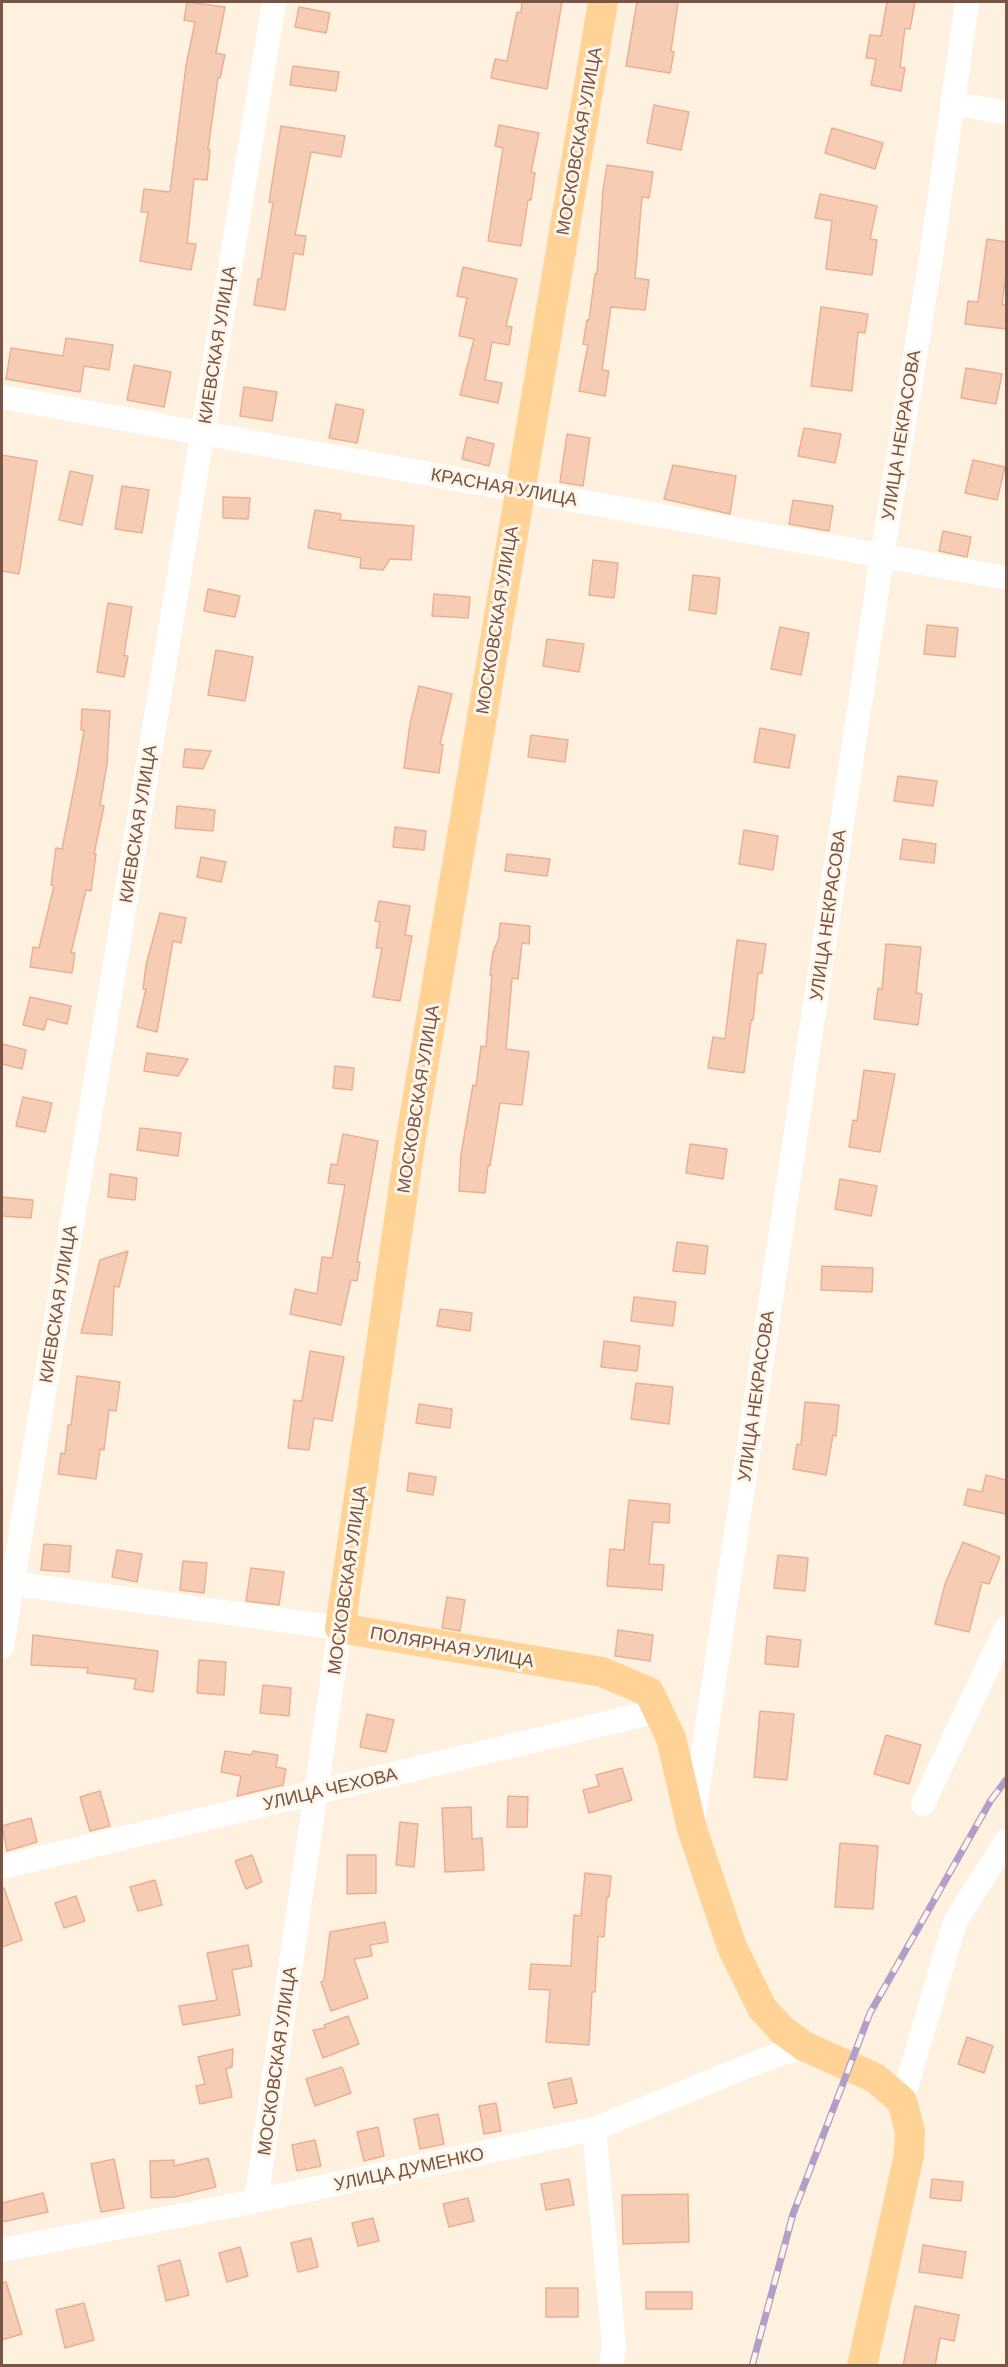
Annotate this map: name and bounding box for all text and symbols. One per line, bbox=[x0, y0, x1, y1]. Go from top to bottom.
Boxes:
street label: МОСКОВСКАЯ УЛИЦА bbox=[552, 45, 606, 237]
street label: КИЕВСКАЯ УЛИЦА bbox=[194, 264, 240, 426]
street label: УЛИЦА НЕКРАСОВА bbox=[877, 348, 925, 522]
street label: КРАСНАЯ УЛИЦА bbox=[429, 463, 579, 511]
street label: МОСКОВСКАЯ УЛИЦА bbox=[471, 524, 523, 716]
street label: КИЕВСКАЯ УЛИЦА bbox=[115, 743, 161, 905]
street label: УЛИЦА НЕКРАСОВА bbox=[805, 828, 851, 1002]
street label: МОСКОВСКАЯ УЛИЦА bbox=[392, 1003, 444, 1195]
street label: КИЕВСКАЯ УЛИЦА bbox=[35, 1223, 81, 1385]
street label: УЛИЦА НЕКРАСОВА bbox=[733, 1309, 779, 1483]
street label: МОСКОВСКАЯ УЛИЦА bbox=[323, 1484, 371, 1676]
street label: ПОЛЯРНАЯ УЛИЦА bbox=[368, 1622, 536, 1672]
street label: УЛИЦА ЧЕХОВА bbox=[261, 1763, 399, 1815]
street label: МОСКОВСКАЯ УЛИЦА bbox=[253, 1965, 301, 2157]
street label: УЛИЦА ДУМЕНКО bbox=[332, 2143, 486, 2195]

